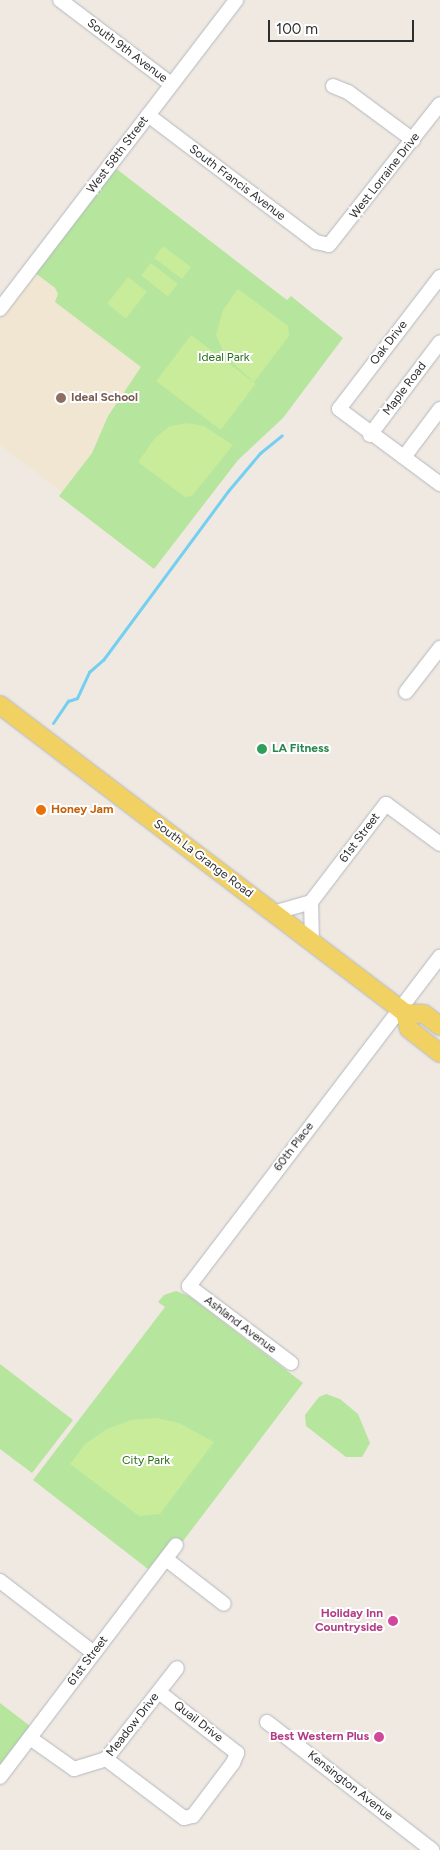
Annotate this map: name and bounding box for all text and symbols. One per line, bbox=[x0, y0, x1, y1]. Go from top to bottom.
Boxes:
scale bar bbox=[270, 10, 416, 42]
street label: South 9th Avenue bbox=[84, 16, 170, 86]
text: 100 m bbox=[276, 20, 318, 38]
street label: West 58th Street bbox=[84, 114, 152, 196]
street label: West Lorraine Drive bbox=[347, 130, 423, 222]
street label: South Francis Avenue bbox=[186, 142, 288, 224]
street label: Oak Drive bbox=[367, 318, 411, 368]
park label: Ideal Park bbox=[198, 351, 250, 365]
street label: Maple Road bbox=[380, 359, 430, 419]
place label: Ideal School bbox=[71, 391, 138, 405]
marker: Ideal School bbox=[55, 392, 67, 404]
place label: LA Fitness bbox=[272, 742, 329, 756]
marker: LA Fitness bbox=[256, 743, 268, 755]
place label: Honey Jam bbox=[51, 803, 113, 817]
marker: Honey Jam bbox=[35, 804, 47, 816]
street label: 61st Street bbox=[337, 810, 383, 866]
street label: South La Grange Road bbox=[150, 817, 256, 901]
street label: 60th Place bbox=[271, 1120, 317, 1174]
street label: Ashland Avenue bbox=[201, 1293, 279, 1357]
park label: City Park bbox=[122, 1454, 170, 1468]
place label: Holiday Inn Countryside bbox=[315, 1607, 383, 1635]
marker: Holiday Inn Countryside bbox=[387, 1615, 399, 1627]
street label: 61st Street bbox=[65, 1633, 111, 1689]
street label: Meadow Drive bbox=[104, 1690, 162, 1760]
street label: Quail Drive bbox=[171, 1698, 225, 1746]
place label: Best Western Plus bbox=[270, 1730, 369, 1744]
marker: Best Western Plus bbox=[373, 1731, 385, 1743]
street label: Kensington Avenue bbox=[304, 1748, 396, 1824]

